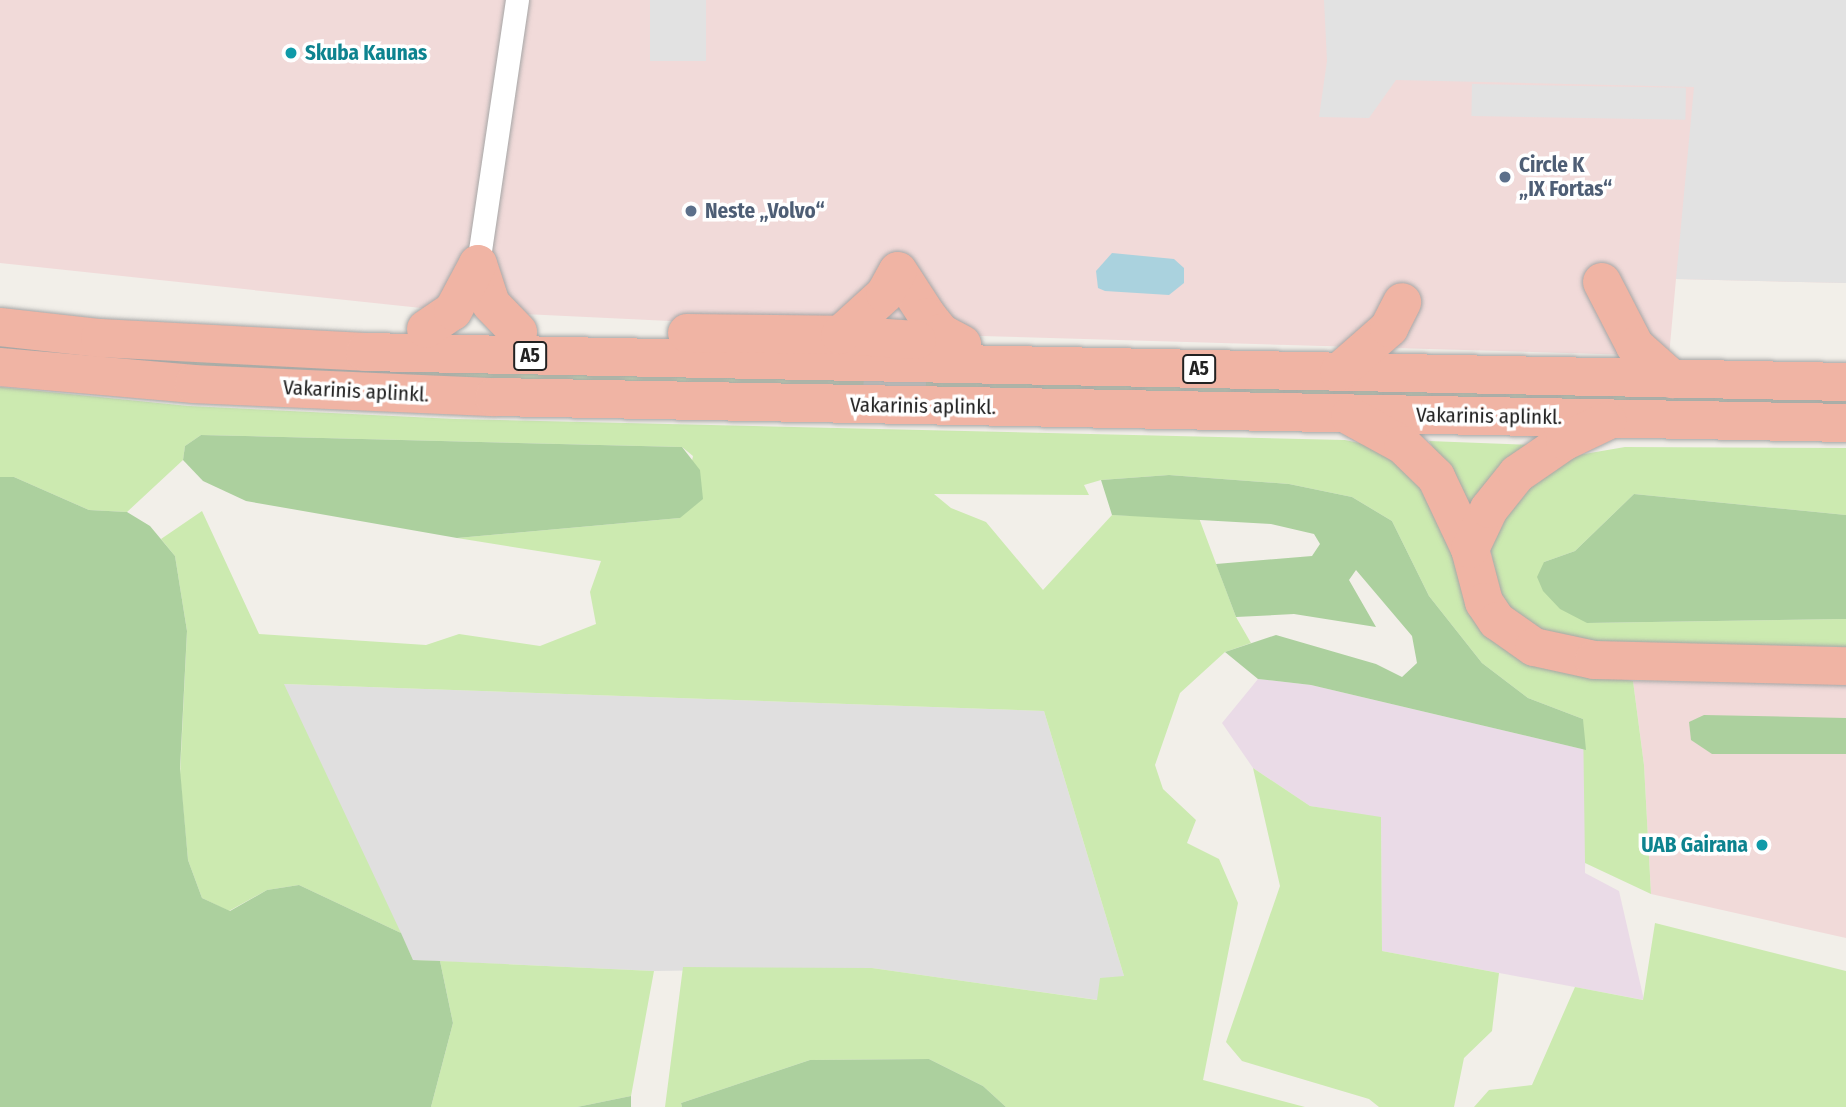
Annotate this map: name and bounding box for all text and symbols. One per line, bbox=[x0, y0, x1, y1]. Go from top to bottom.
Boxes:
place label: Skuba Kaunas bbox=[305, 40, 427, 66]
marker: Skuba Kaunas bbox=[283, 45, 299, 61]
place label: Circle K „IX Fortas“ bbox=[1519, 152, 1612, 202]
marker: Circle K „IX Fortas“ bbox=[1497, 169, 1513, 185]
place label: Neste „Volvo“ bbox=[705, 198, 825, 224]
marker: Neste „Volvo“ bbox=[683, 203, 699, 219]
road number: A5 bbox=[512, 340, 548, 372]
road number: A5 bbox=[1182, 354, 1216, 384]
street label: Vakarinis aplinkl. bbox=[282, 375, 430, 407]
street label: Vakarinis aplinkl. bbox=[850, 392, 996, 420]
street label: Vakarinis aplinkl. bbox=[1416, 402, 1562, 430]
place label: UAB Gairana bbox=[1641, 832, 1748, 858]
marker: UAB Gairana bbox=[1754, 837, 1770, 853]

